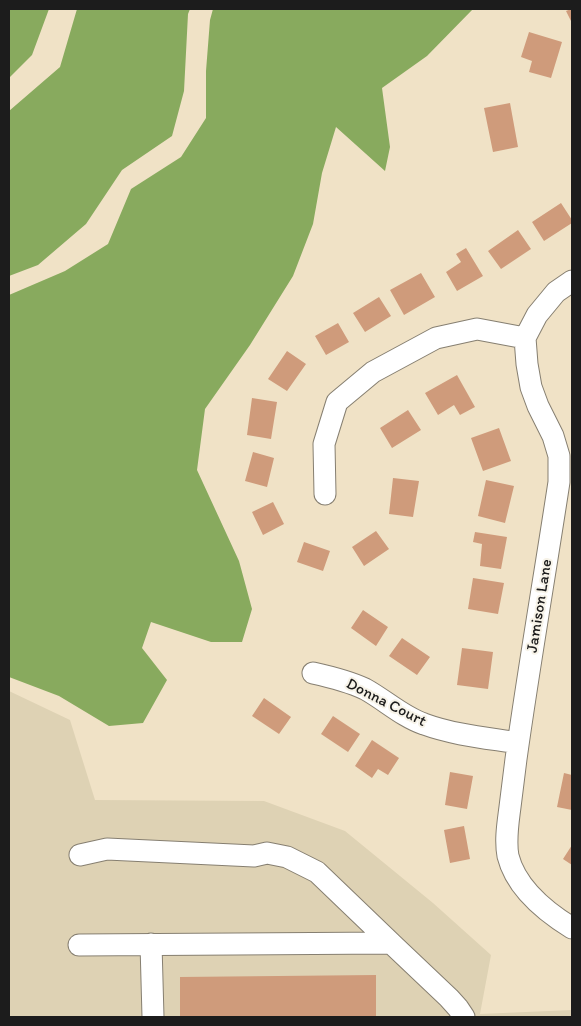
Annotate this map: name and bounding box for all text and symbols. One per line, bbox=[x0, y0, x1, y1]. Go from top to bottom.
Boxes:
street label: Jamison Lane bbox=[523, 558, 557, 654]
street label: Donna Court bbox=[343, 675, 429, 731]

